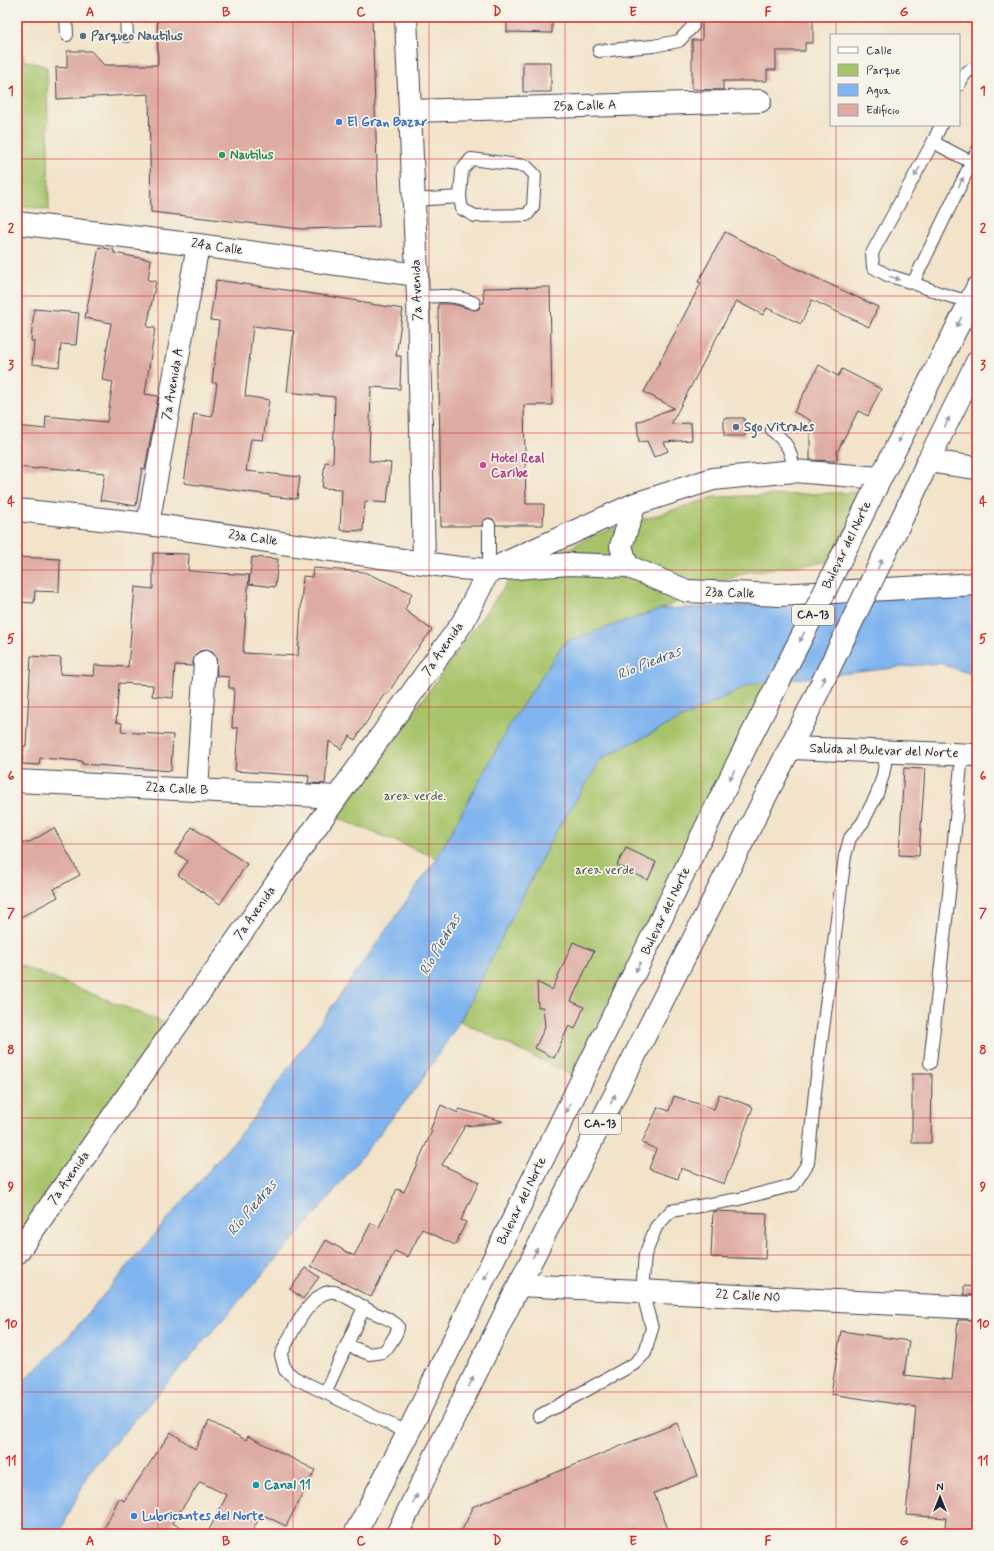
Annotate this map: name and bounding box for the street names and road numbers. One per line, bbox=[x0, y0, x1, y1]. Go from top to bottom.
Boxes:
street label: 25a Calle A bbox=[553, 96, 617, 116]
street label: 24a Calle bbox=[190, 235, 244, 259]
street label: 7a Avenida bbox=[407, 259, 427, 321]
street label: 7a Avenida A bbox=[158, 346, 188, 422]
street label: Bulevar del Norte bbox=[818, 498, 876, 592]
street label: 23a Calle bbox=[227, 526, 279, 550]
street label: 23a Calle bbox=[705, 584, 755, 602]
road number: CA-13 bbox=[792, 605, 834, 625]
street label: 7a Avenida bbox=[418, 619, 468, 679]
street label: Salida al Bulevar del Norte bbox=[809, 740, 959, 762]
street label: 22a Calle B bbox=[145, 779, 209, 799]
street label: Bulevar del Norte bbox=[637, 864, 695, 958]
street label: 7a Avenida bbox=[230, 883, 280, 943]
road number: CA-13 bbox=[579, 1114, 621, 1134]
street label: 7a Avenida bbox=[44, 1148, 94, 1208]
street label: Bulevar del Norte bbox=[493, 1154, 551, 1248]
street label: 22 Calle NO bbox=[715, 1286, 781, 1306]

